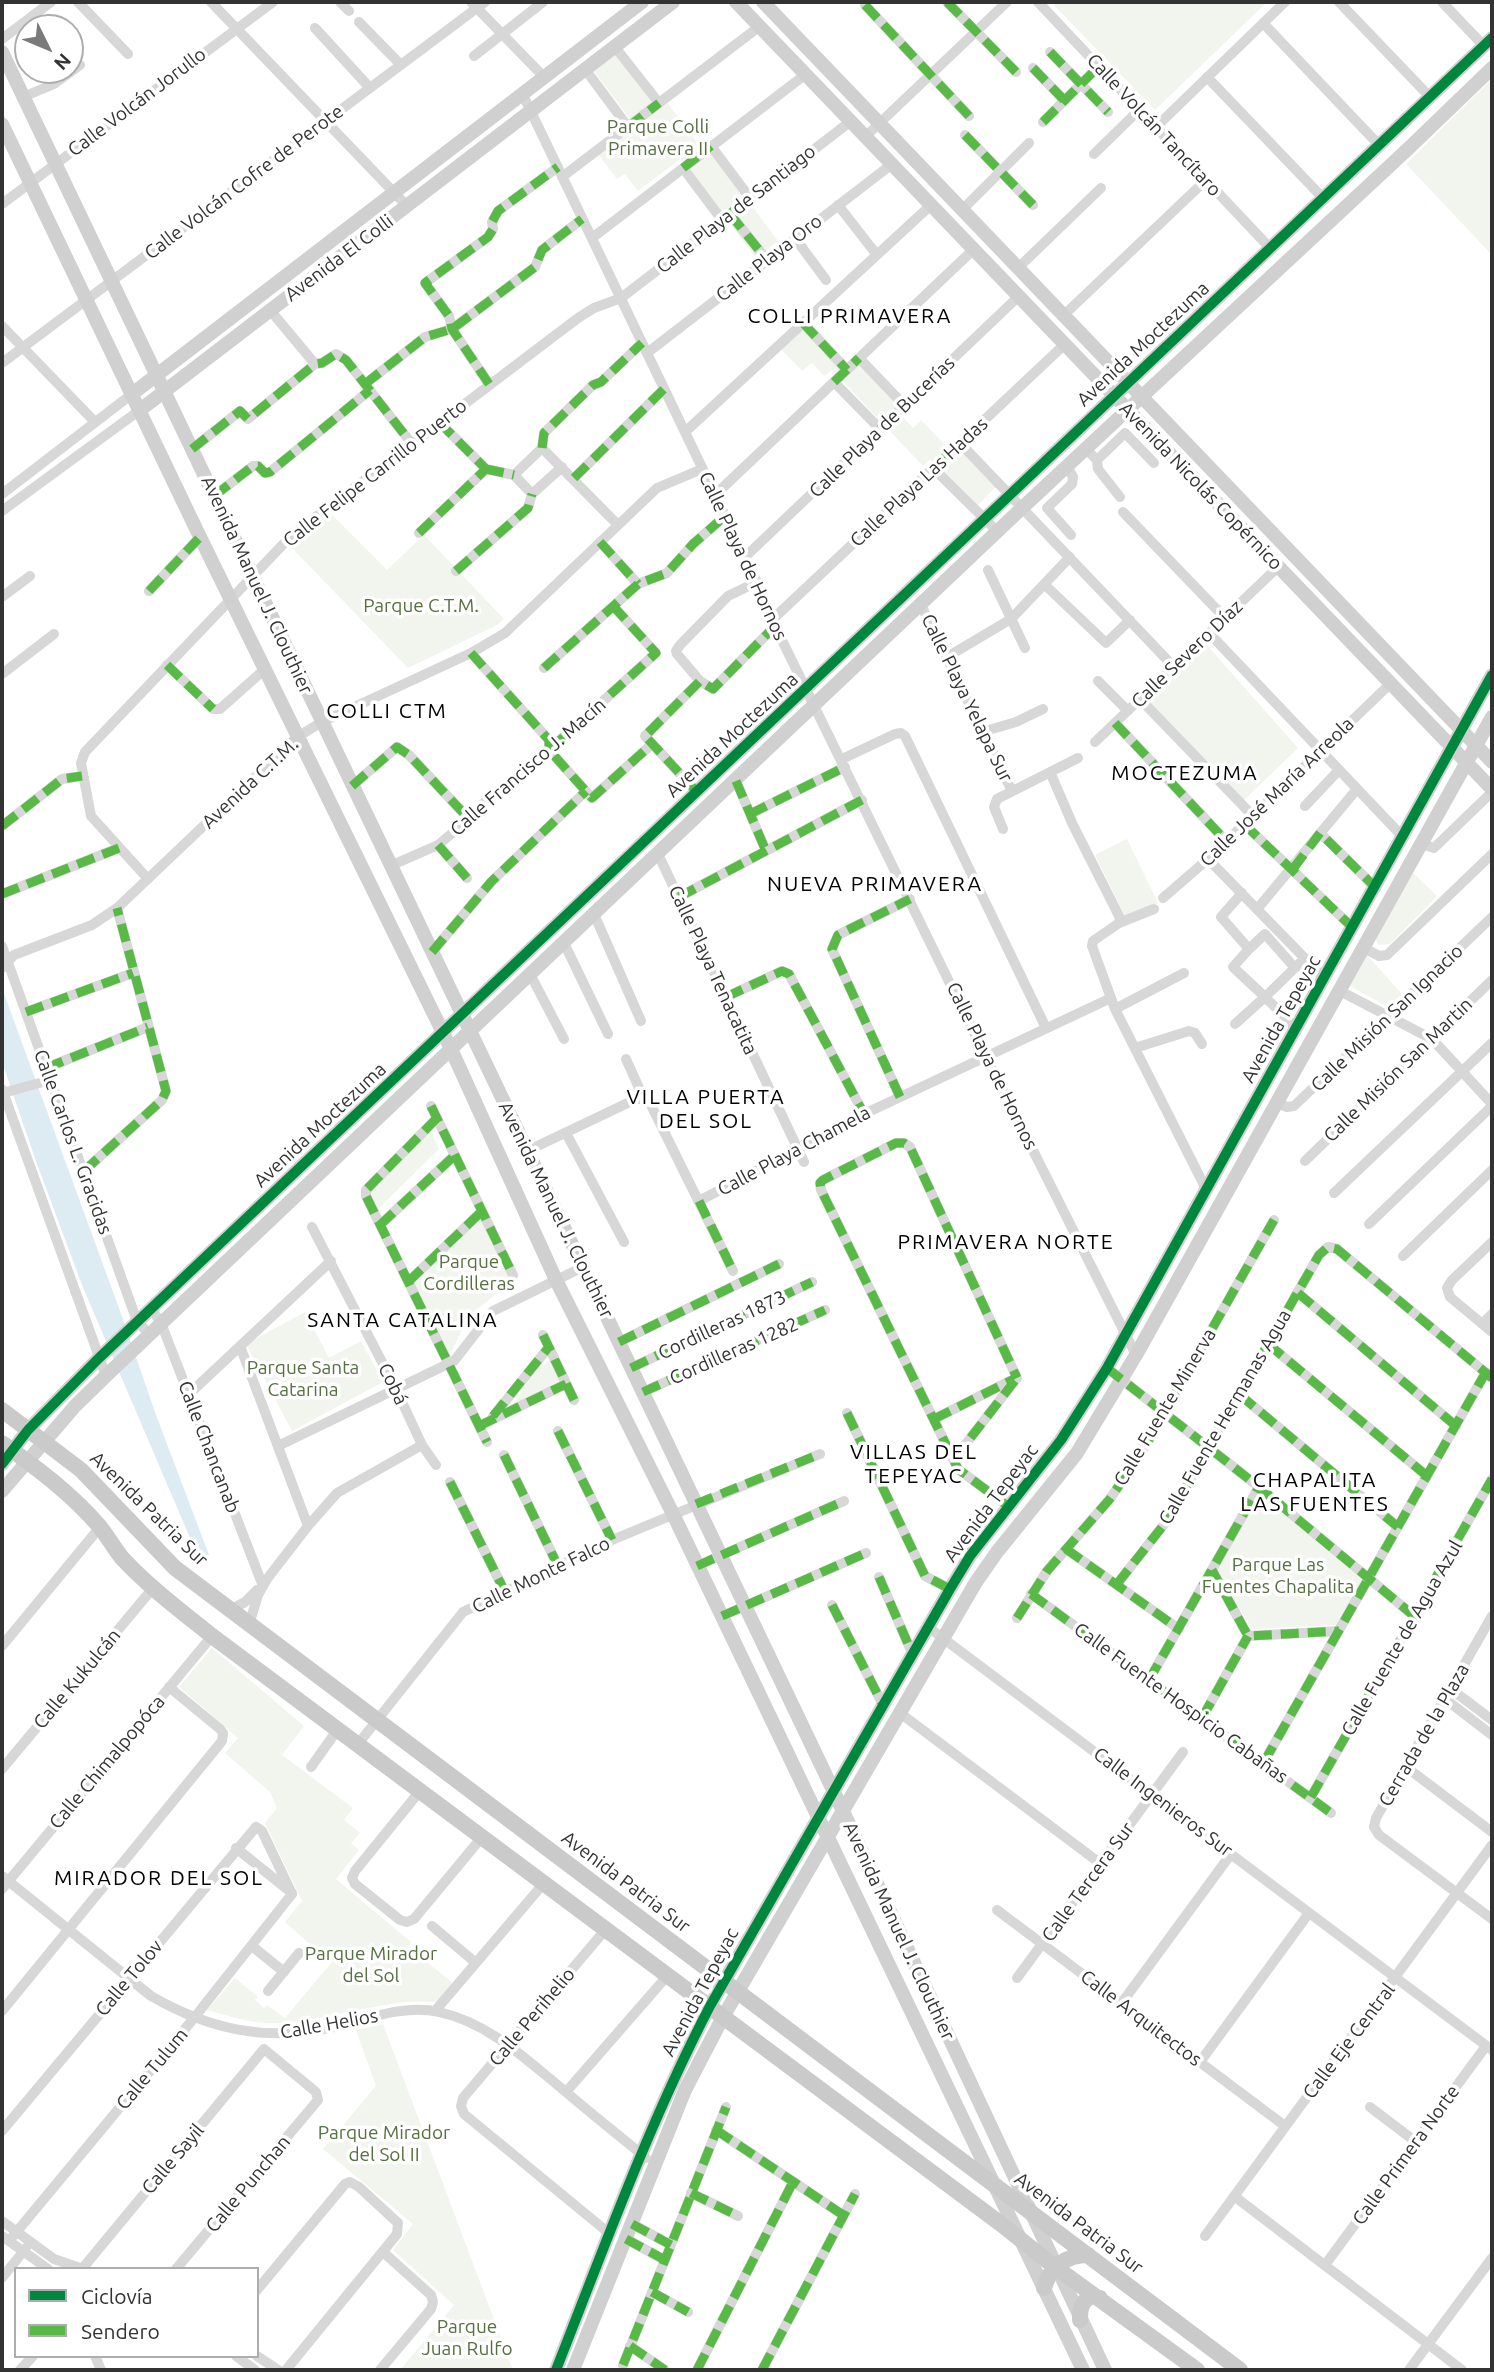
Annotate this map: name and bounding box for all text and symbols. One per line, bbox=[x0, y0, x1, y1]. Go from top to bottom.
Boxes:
north arrow bbox=[14, 14, 84, 84]
street label: Calle Volcán Jorullo bbox=[63, 43, 211, 161]
text: N bbox=[50, 49, 76, 75]
street label: Calle Volcán Tancítaro bbox=[1082, 49, 1226, 201]
street label: Calle Volcán Cofre de Perote bbox=[140, 100, 348, 264]
park label: Parque Colli Primavera II bbox=[607, 116, 709, 160]
street label: Calle Playa de Santiago bbox=[652, 140, 820, 278]
street label: Calle Playa Oro bbox=[711, 209, 827, 307]
street label: Avenida El Colli bbox=[280, 210, 398, 306]
street label: Avenida Moctezuma bbox=[1072, 277, 1214, 411]
district label: COLLI PRIMAVERA bbox=[749, 303, 951, 329]
street label: Calle Playa de Bucerías bbox=[804, 352, 960, 502]
street label: Calle Felipe Carrillo Puerto bbox=[279, 394, 471, 552]
street label: Avenida Nicolás Copérnico bbox=[1115, 397, 1287, 575]
street label: Calle Playa Las Hadas bbox=[845, 412, 993, 552]
street label: Calle Playa de Hornos bbox=[694, 468, 792, 644]
street label: Avenida Manuel J. Clouthier bbox=[196, 472, 318, 698]
park label: Parque C.T.M. bbox=[363, 595, 479, 617]
street label: Calle Severo Díaz bbox=[1127, 595, 1247, 713]
street label: Calle Playa Yelapa Sur bbox=[916, 610, 1018, 786]
street label: Avenida Moctezuma bbox=[661, 668, 803, 802]
street label: Calle Francisco J. Macín bbox=[446, 693, 610, 841]
district label: COLLI CTM bbox=[327, 698, 447, 724]
street label: Calle José María Arreola bbox=[1195, 713, 1359, 871]
street label: Avenida C.T.M. bbox=[197, 733, 303, 833]
district label: MOCTEZUMA bbox=[1112, 760, 1258, 786]
district label: NUEVA PRIMAVERA bbox=[769, 871, 981, 897]
street label: Calle Playa Tenacatita bbox=[664, 882, 762, 1058]
street label: Calle Misión San Ignacio bbox=[1306, 939, 1468, 1097]
street label: Avenida Tepeyac bbox=[1237, 951, 1325, 1087]
street label: Calle Playa de Hornos bbox=[942, 979, 1042, 1153]
street label: Calle Misión San Martin bbox=[1319, 993, 1477, 1147]
street label: Calle Carlos L. Gracidas bbox=[29, 1047, 117, 1237]
street label: Avenida Moctezuma bbox=[249, 1058, 391, 1192]
district label: VILLA PUERTA DEL SOL bbox=[628, 1084, 784, 1134]
street label: Avenida Manuel J. Clouthier bbox=[494, 1098, 618, 1322]
street label: Calle Playa Chamela bbox=[714, 1101, 874, 1201]
district label: PRIMAVERA NORTE bbox=[899, 1229, 1113, 1255]
park label: Parque Cordilleras bbox=[423, 1251, 515, 1295]
street label: Cordilleras 1873 bbox=[654, 1285, 790, 1365]
street label: Calle Fuente Hermanas Agua bbox=[1154, 1305, 1296, 1529]
district label: SANTA CATALINA bbox=[309, 1307, 497, 1333]
street label: Cordilleras 1282 bbox=[666, 1312, 802, 1390]
street label: Calle Fuente Minerva bbox=[1109, 1324, 1221, 1490]
park label: Parque Santa Catarina bbox=[247, 1357, 359, 1401]
street label: Cobá bbox=[373, 1359, 413, 1409]
street label: Calle Chancanab bbox=[173, 1378, 245, 1516]
district label: VILLAS DEL TEPEYAC bbox=[851, 1439, 977, 1489]
street label: Avenida Tepeyac bbox=[939, 1439, 1043, 1567]
street label: Avenida Patria Sur bbox=[85, 1447, 213, 1571]
district label: CHAPALITA LAS FUENTES bbox=[1242, 1467, 1388, 1517]
street label: Calle Monte Falco bbox=[468, 1532, 614, 1618]
street label: Calle Fuente de Agua Azul bbox=[1337, 1536, 1467, 1740]
park label: Parque Las Fuentes Chapalita bbox=[1202, 1554, 1354, 1598]
street label: Calle Fuente Hospicio Cabañas bbox=[1070, 1618, 1292, 1788]
street label: Calle Kukulcán bbox=[29, 1624, 125, 1734]
street label: Cerrada de la Plaza bbox=[1374, 1660, 1474, 1810]
street label: Calle Chimalpopóca bbox=[44, 1691, 170, 1833]
street label: Calle Ingenieros Sur bbox=[1089, 1742, 1237, 1862]
street label: Avenida Manuel J. Clouthier bbox=[838, 1818, 960, 2044]
street label: Calle Tercera Sur bbox=[1037, 1818, 1139, 1946]
street label: Avenida Patria Sur bbox=[557, 1826, 695, 1938]
district label: MIRADOR DEL SOL bbox=[56, 1865, 262, 1891]
street label: Avenida Tepeyac bbox=[657, 1924, 743, 2060]
street label: Calle Tolov bbox=[91, 1935, 167, 2021]
park label: Parque Mirador del Sol bbox=[305, 1943, 437, 1987]
street label: Calle Perihelio bbox=[484, 1963, 580, 2071]
street label: Calle Arquitectos bbox=[1076, 1965, 1206, 2071]
street label: Calle Eje Central bbox=[1298, 1979, 1400, 2103]
street label: Calle Helios bbox=[278, 2004, 380, 2044]
street label: Calle Tulum bbox=[111, 2024, 193, 2114]
street label: Calle Primera Norte bbox=[1348, 2081, 1464, 2229]
street label: Calle Sayil bbox=[137, 2119, 209, 2199]
park label: Parque Mirador del Sol II bbox=[318, 2122, 450, 2166]
street label: Calle Punchan bbox=[201, 2131, 295, 2237]
street label: Avenida Patria Sur bbox=[1010, 2167, 1148, 2279]
legend bbox=[14, 2267, 259, 2358]
text: Ciclovía bbox=[81, 2284, 153, 2308]
park label: Parque Juan Rulfo bbox=[421, 2316, 513, 2360]
text: Sendero bbox=[81, 2319, 160, 2343]

